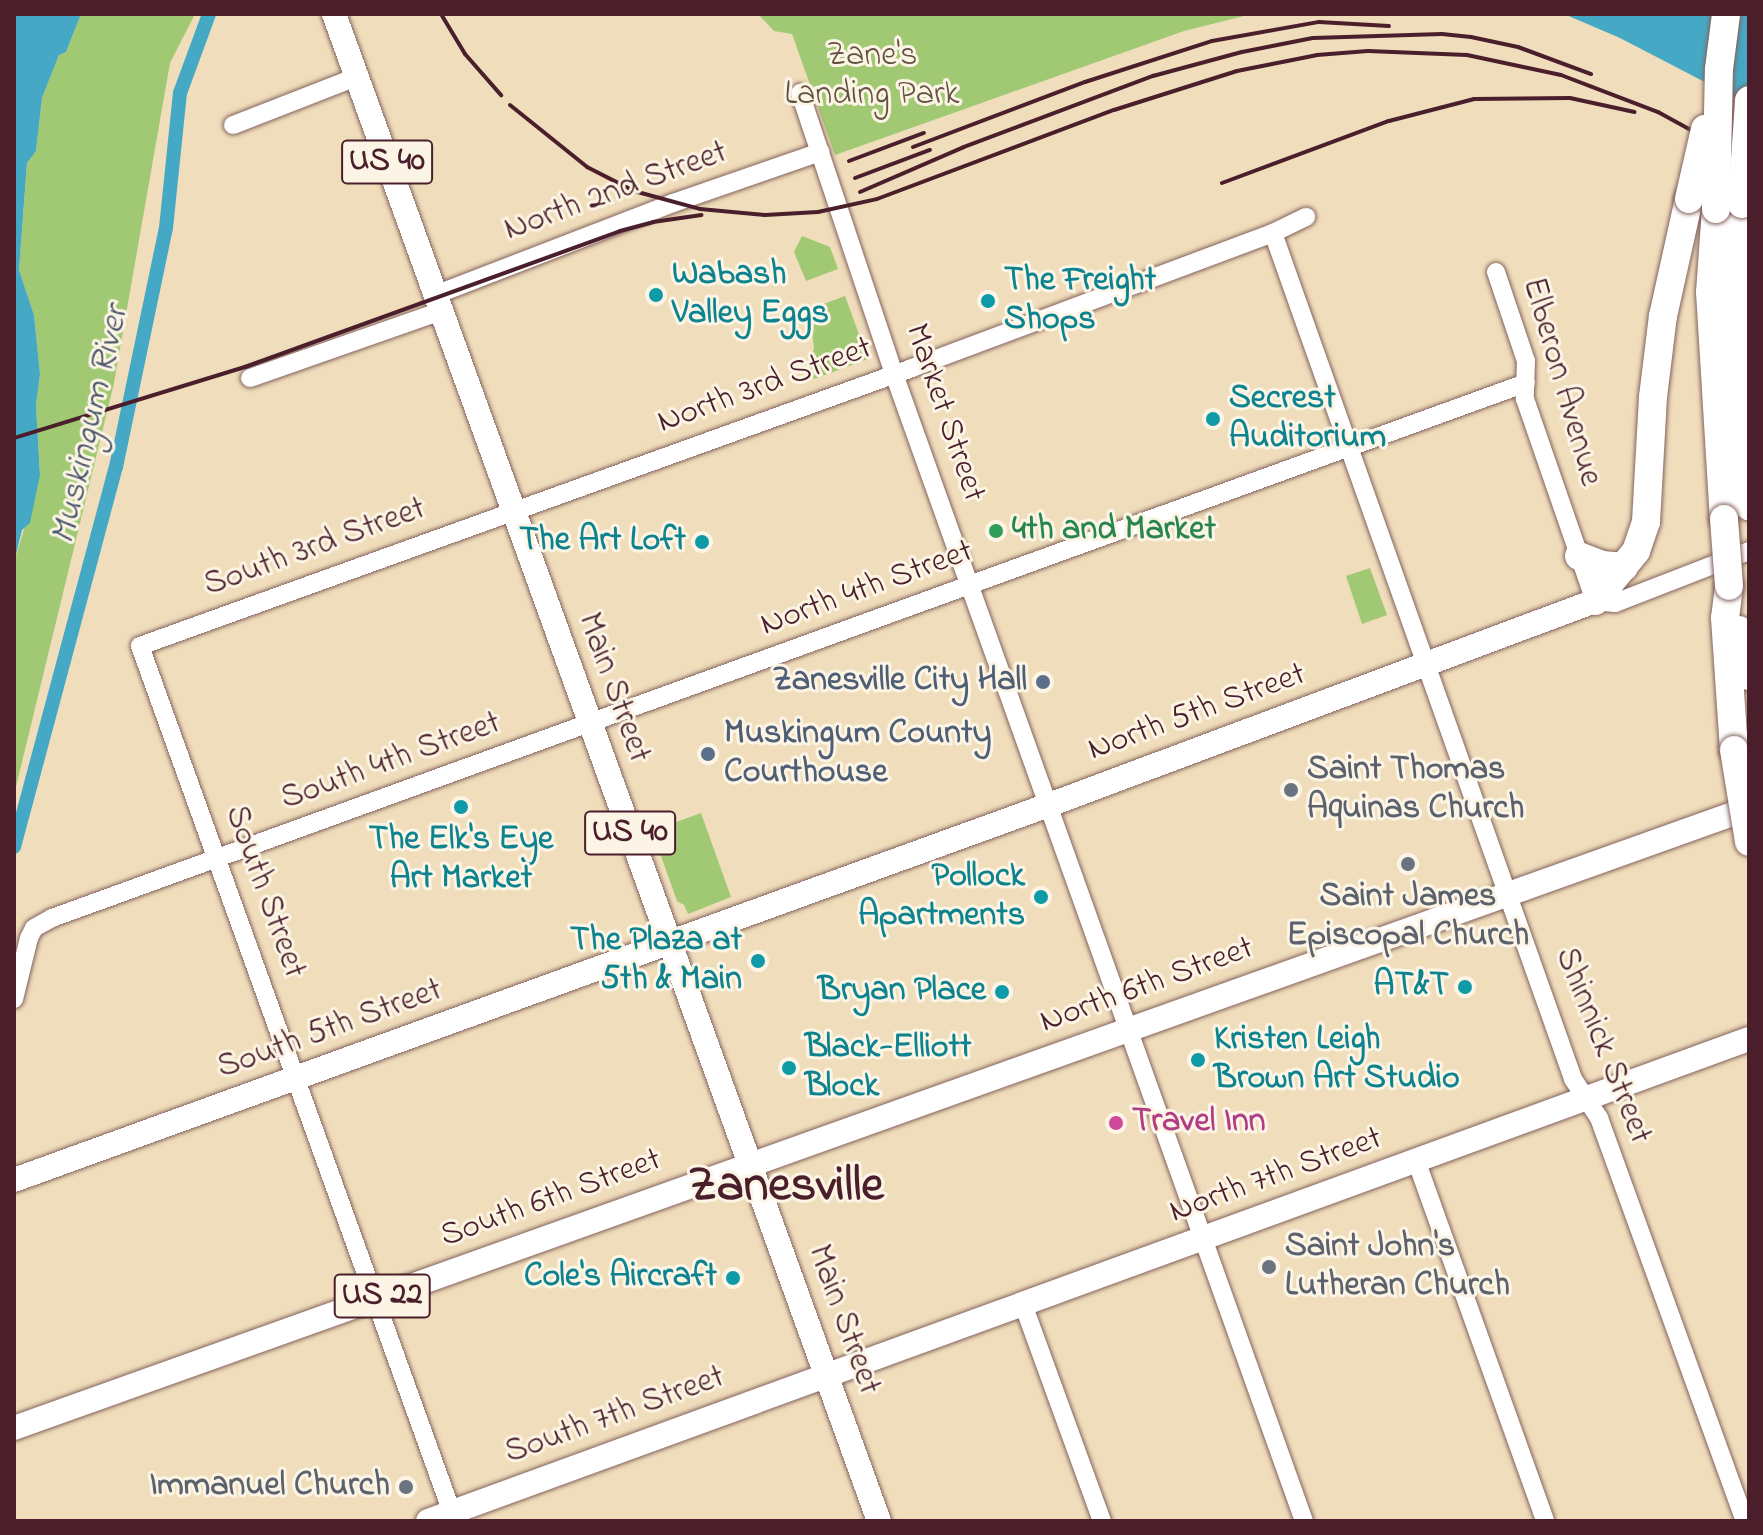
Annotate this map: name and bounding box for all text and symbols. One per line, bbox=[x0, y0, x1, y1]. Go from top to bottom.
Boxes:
park label: Zane's Landing Park bbox=[785, 36, 959, 116]
street label: North 2nd Street bbox=[499, 133, 733, 251]
road number: US 40 bbox=[341, 134, 433, 190]
place label: Wabash Valley Eggs bbox=[672, 255, 829, 334]
place label: The Freight Shops bbox=[1004, 261, 1156, 340]
street label: Elberon Avenue bbox=[1512, 273, 1610, 491]
marker: Wabash Valley Eggs bbox=[647, 286, 665, 304]
marker: The Freight Shops bbox=[979, 292, 997, 310]
water label: Muskingum River bbox=[43, 302, 139, 548]
street label: Market Street bbox=[895, 319, 993, 507]
street label: North 3rd Street bbox=[652, 328, 878, 444]
place label: Secrest Auditorium bbox=[1229, 379, 1386, 458]
marker: Secrest Auditorium bbox=[1204, 410, 1222, 428]
street label: South 3rd Street bbox=[199, 489, 431, 607]
place label: 4th and Market bbox=[1012, 511, 1216, 551]
place label: The Art Loft bbox=[519, 522, 686, 562]
marker: 4th and Market bbox=[987, 522, 1005, 540]
street label: North 4th Street bbox=[755, 532, 979, 646]
marker: The Art Loft bbox=[693, 533, 711, 551]
street label: Main Street bbox=[567, 608, 659, 768]
street label: North 5th Street bbox=[1083, 655, 1311, 771]
place label: Zanesville City Hall bbox=[772, 662, 1027, 702]
marker: Zanesville City Hall bbox=[1034, 673, 1052, 691]
street label: South 4th Street bbox=[276, 703, 506, 821]
place label: Muskingum County Courthouse bbox=[724, 714, 991, 794]
marker: Muskingum County Courthouse bbox=[699, 745, 717, 763]
place label: Saint Thomas Aquinas Church bbox=[1307, 750, 1524, 830]
marker: Saint Thomas Aquinas Church bbox=[1282, 781, 1300, 799]
marker: The Elk's Eye Art Market bbox=[452, 798, 470, 816]
street label: South Street bbox=[214, 800, 314, 984]
road number: US 40 bbox=[584, 805, 676, 861]
place label: The Elk's Eye Art Market bbox=[369, 820, 553, 900]
marker: Saint James Episcopal Church bbox=[1399, 855, 1417, 873]
place label: Pollock Apartments bbox=[858, 857, 1025, 936]
place label: Saint James Episcopal Church bbox=[1287, 877, 1529, 956]
marker: Pollock Apartments bbox=[1032, 888, 1050, 906]
place label: The Plaza at 5th & Main bbox=[570, 921, 742, 1000]
street label: North 6th Street bbox=[1035, 929, 1259, 1043]
street label: Shinnick Street bbox=[1544, 942, 1660, 1150]
marker: The Plaza at 5th & Main bbox=[749, 952, 767, 970]
place label: AT&T bbox=[1374, 967, 1449, 1007]
street label: South 5th Street bbox=[212, 970, 448, 1090]
place label: Bryan Place bbox=[818, 972, 986, 1012]
marker: AT&T bbox=[1456, 978, 1474, 996]
marker: Bryan Place bbox=[993, 983, 1011, 1001]
place label: Kristen Leigh Brown Art Studio bbox=[1214, 1020, 1460, 1100]
place label: Black-Elliott Block bbox=[805, 1028, 971, 1108]
marker: Kristen Leigh Brown Art Studio bbox=[1189, 1051, 1207, 1069]
marker: Black-Elliott Block bbox=[780, 1059, 798, 1077]
place label: Travel Inn bbox=[1132, 1103, 1265, 1143]
marker: Travel Inn bbox=[1107, 1114, 1125, 1132]
street label: North 7th Street bbox=[1164, 1119, 1388, 1233]
street label: South 6th Street bbox=[435, 1140, 667, 1258]
district label: Zanesville bbox=[688, 1157, 884, 1217]
place label: Saint John's Lutheran Church bbox=[1285, 1227, 1510, 1306]
street label: Main Street bbox=[797, 1240, 889, 1400]
place label: Cole's Aircraft bbox=[524, 1258, 717, 1298]
marker: Saint John's Lutheran Church bbox=[1260, 1258, 1278, 1276]
road number: US 22 bbox=[332, 1268, 432, 1324]
marker: Cole's Aircraft bbox=[724, 1269, 742, 1287]
street label: South 7th Street bbox=[500, 1357, 730, 1475]
place label: Immanuel Church bbox=[149, 1467, 390, 1507]
marker: Immanuel Church bbox=[397, 1478, 415, 1496]

